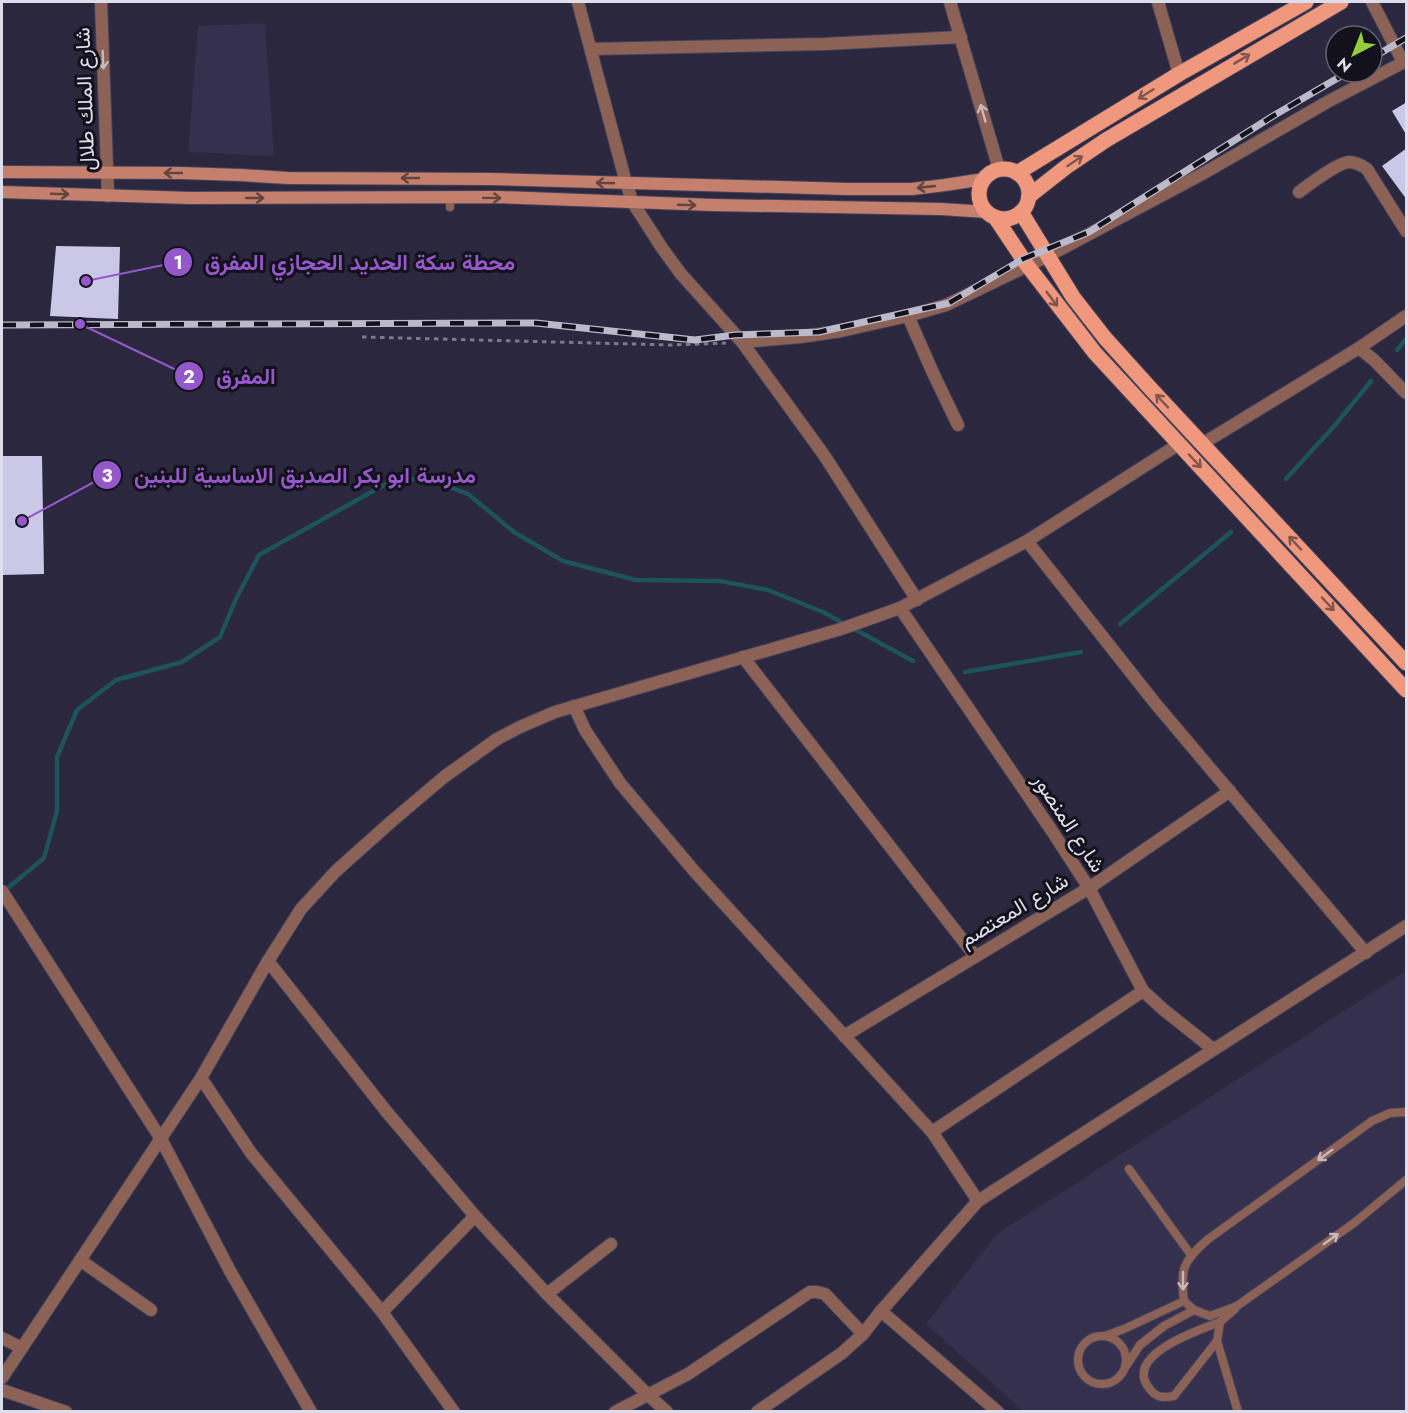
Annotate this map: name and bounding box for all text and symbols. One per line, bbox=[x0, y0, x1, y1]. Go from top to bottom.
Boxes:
north arrow bbox=[1324, 24, 1384, 84]
street label: شارع الملك طلال bbox=[68, 27, 102, 171]
one-way arrow bbox=[97, 49, 109, 69]
text: N bbox=[1332, 52, 1357, 78]
one-way arrow bbox=[1233, 53, 1250, 65]
one-way arrow bbox=[1138, 88, 1155, 100]
one-way arrow bbox=[977, 104, 988, 123]
one-way arrow bbox=[1067, 154, 1084, 167]
one-way arrow bbox=[164, 167, 184, 179]
one-way arrow bbox=[400, 172, 420, 184]
one-way arrow bbox=[595, 177, 615, 188]
one-way arrow bbox=[916, 182, 936, 193]
one-way arrow bbox=[49, 188, 69, 199]
one-way arrow bbox=[244, 192, 264, 204]
one-way arrow bbox=[481, 192, 501, 203]
one-way arrow bbox=[676, 199, 696, 210]
callout: محطة سكة الحديد الحجازي المفرق bbox=[163, 242, 527, 282]
text: محطة سكة الحديد الحجازي المفرق bbox=[205, 246, 515, 281]
text: 1 bbox=[173, 250, 183, 276]
one-way arrow bbox=[1046, 291, 1059, 307]
callout: المفرق bbox=[174, 356, 288, 396]
text: المفرق bbox=[216, 360, 276, 392]
text: 2 bbox=[183, 364, 195, 390]
one-way arrow bbox=[1155, 394, 1169, 409]
one-way arrow bbox=[1188, 453, 1202, 468]
callout: مدرسة ابو بكر الصديق الاساسية للبنين bbox=[92, 455, 488, 495]
text: مدرسة ابو بكر الصديق الاساسية للبنين bbox=[134, 459, 476, 491]
text: 3 bbox=[101, 463, 113, 489]
one-way arrow bbox=[1288, 536, 1302, 551]
one-way arrow bbox=[1320, 596, 1334, 611]
street label: شارع المنصور bbox=[1025, 767, 1112, 879]
street label: شارع المعتصم bbox=[954, 866, 1074, 954]
one-way arrow bbox=[1317, 1149, 1333, 1161]
one-way arrow bbox=[1323, 1233, 1339, 1245]
one-way arrow bbox=[1177, 1270, 1189, 1290]

